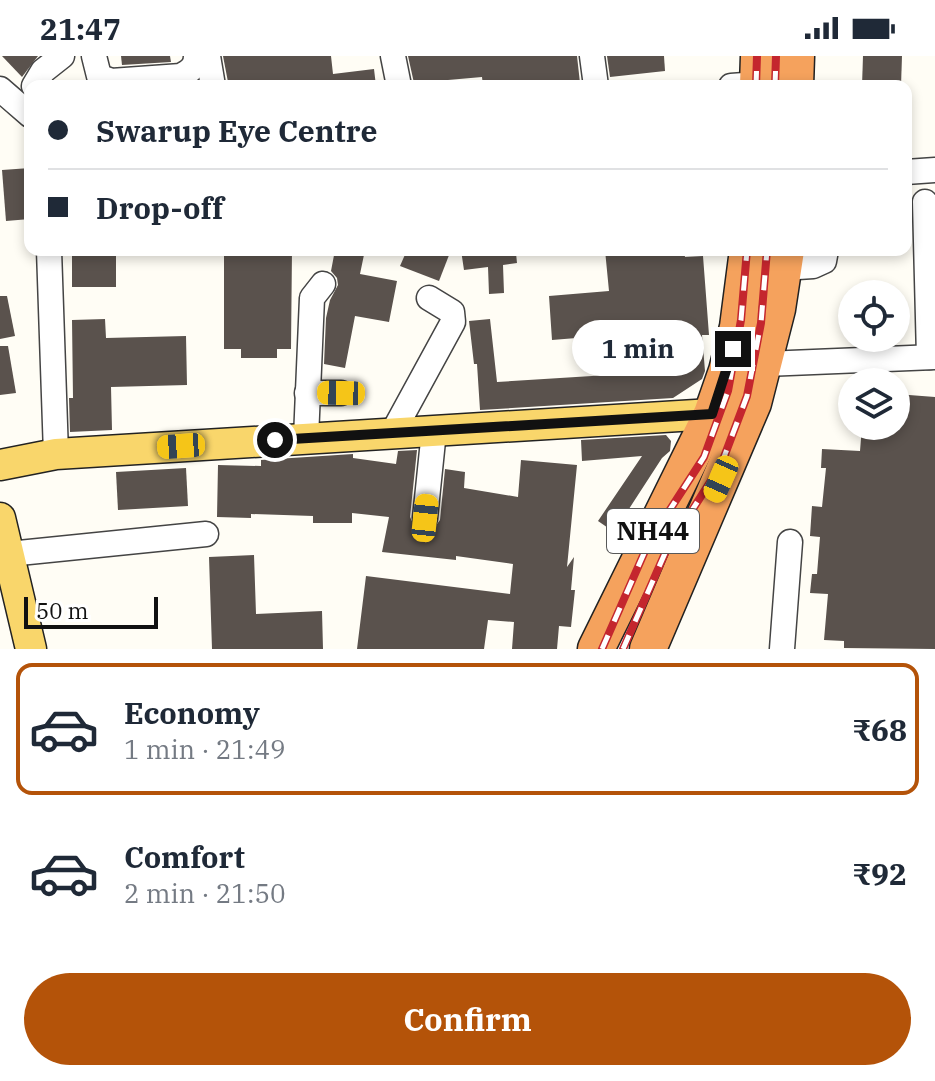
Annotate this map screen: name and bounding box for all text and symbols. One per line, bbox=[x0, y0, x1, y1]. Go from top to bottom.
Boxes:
text: 21:47 bbox=[40, 9, 121, 48]
text: Swarup Eye Centre bbox=[96, 111, 377, 150]
text: Drop-off bbox=[96, 188, 224, 227]
map controls bbox=[838, 280, 910, 440]
button: locate bbox=[838, 280, 910, 352]
callout: 1 min bbox=[573, 321, 705, 377]
text: 1 min bbox=[602, 331, 674, 365]
route end bbox=[715, 331, 751, 367]
button: layers bbox=[838, 368, 910, 440]
car bbox=[317, 381, 365, 405]
route start bbox=[257, 422, 293, 458]
car bbox=[156, 432, 206, 460]
car bbox=[700, 452, 742, 506]
car bbox=[411, 493, 439, 543]
road number: NH44 bbox=[607, 509, 699, 553]
scale bar bbox=[24, 593, 158, 629]
text: 50 m bbox=[36, 596, 88, 625]
icon: car bbox=[28, 693, 100, 765]
text: Economy bbox=[124, 693, 260, 732]
text: ₹68 bbox=[852, 710, 907, 749]
text: 1 min · 21:49 bbox=[124, 732, 286, 766]
icon: car bbox=[28, 837, 100, 909]
text: Comfort bbox=[124, 837, 245, 876]
text: ₹92 bbox=[852, 854, 907, 893]
text: 2 min · 21:50 bbox=[124, 876, 286, 910]
button: Confirm bbox=[24, 973, 911, 1065]

